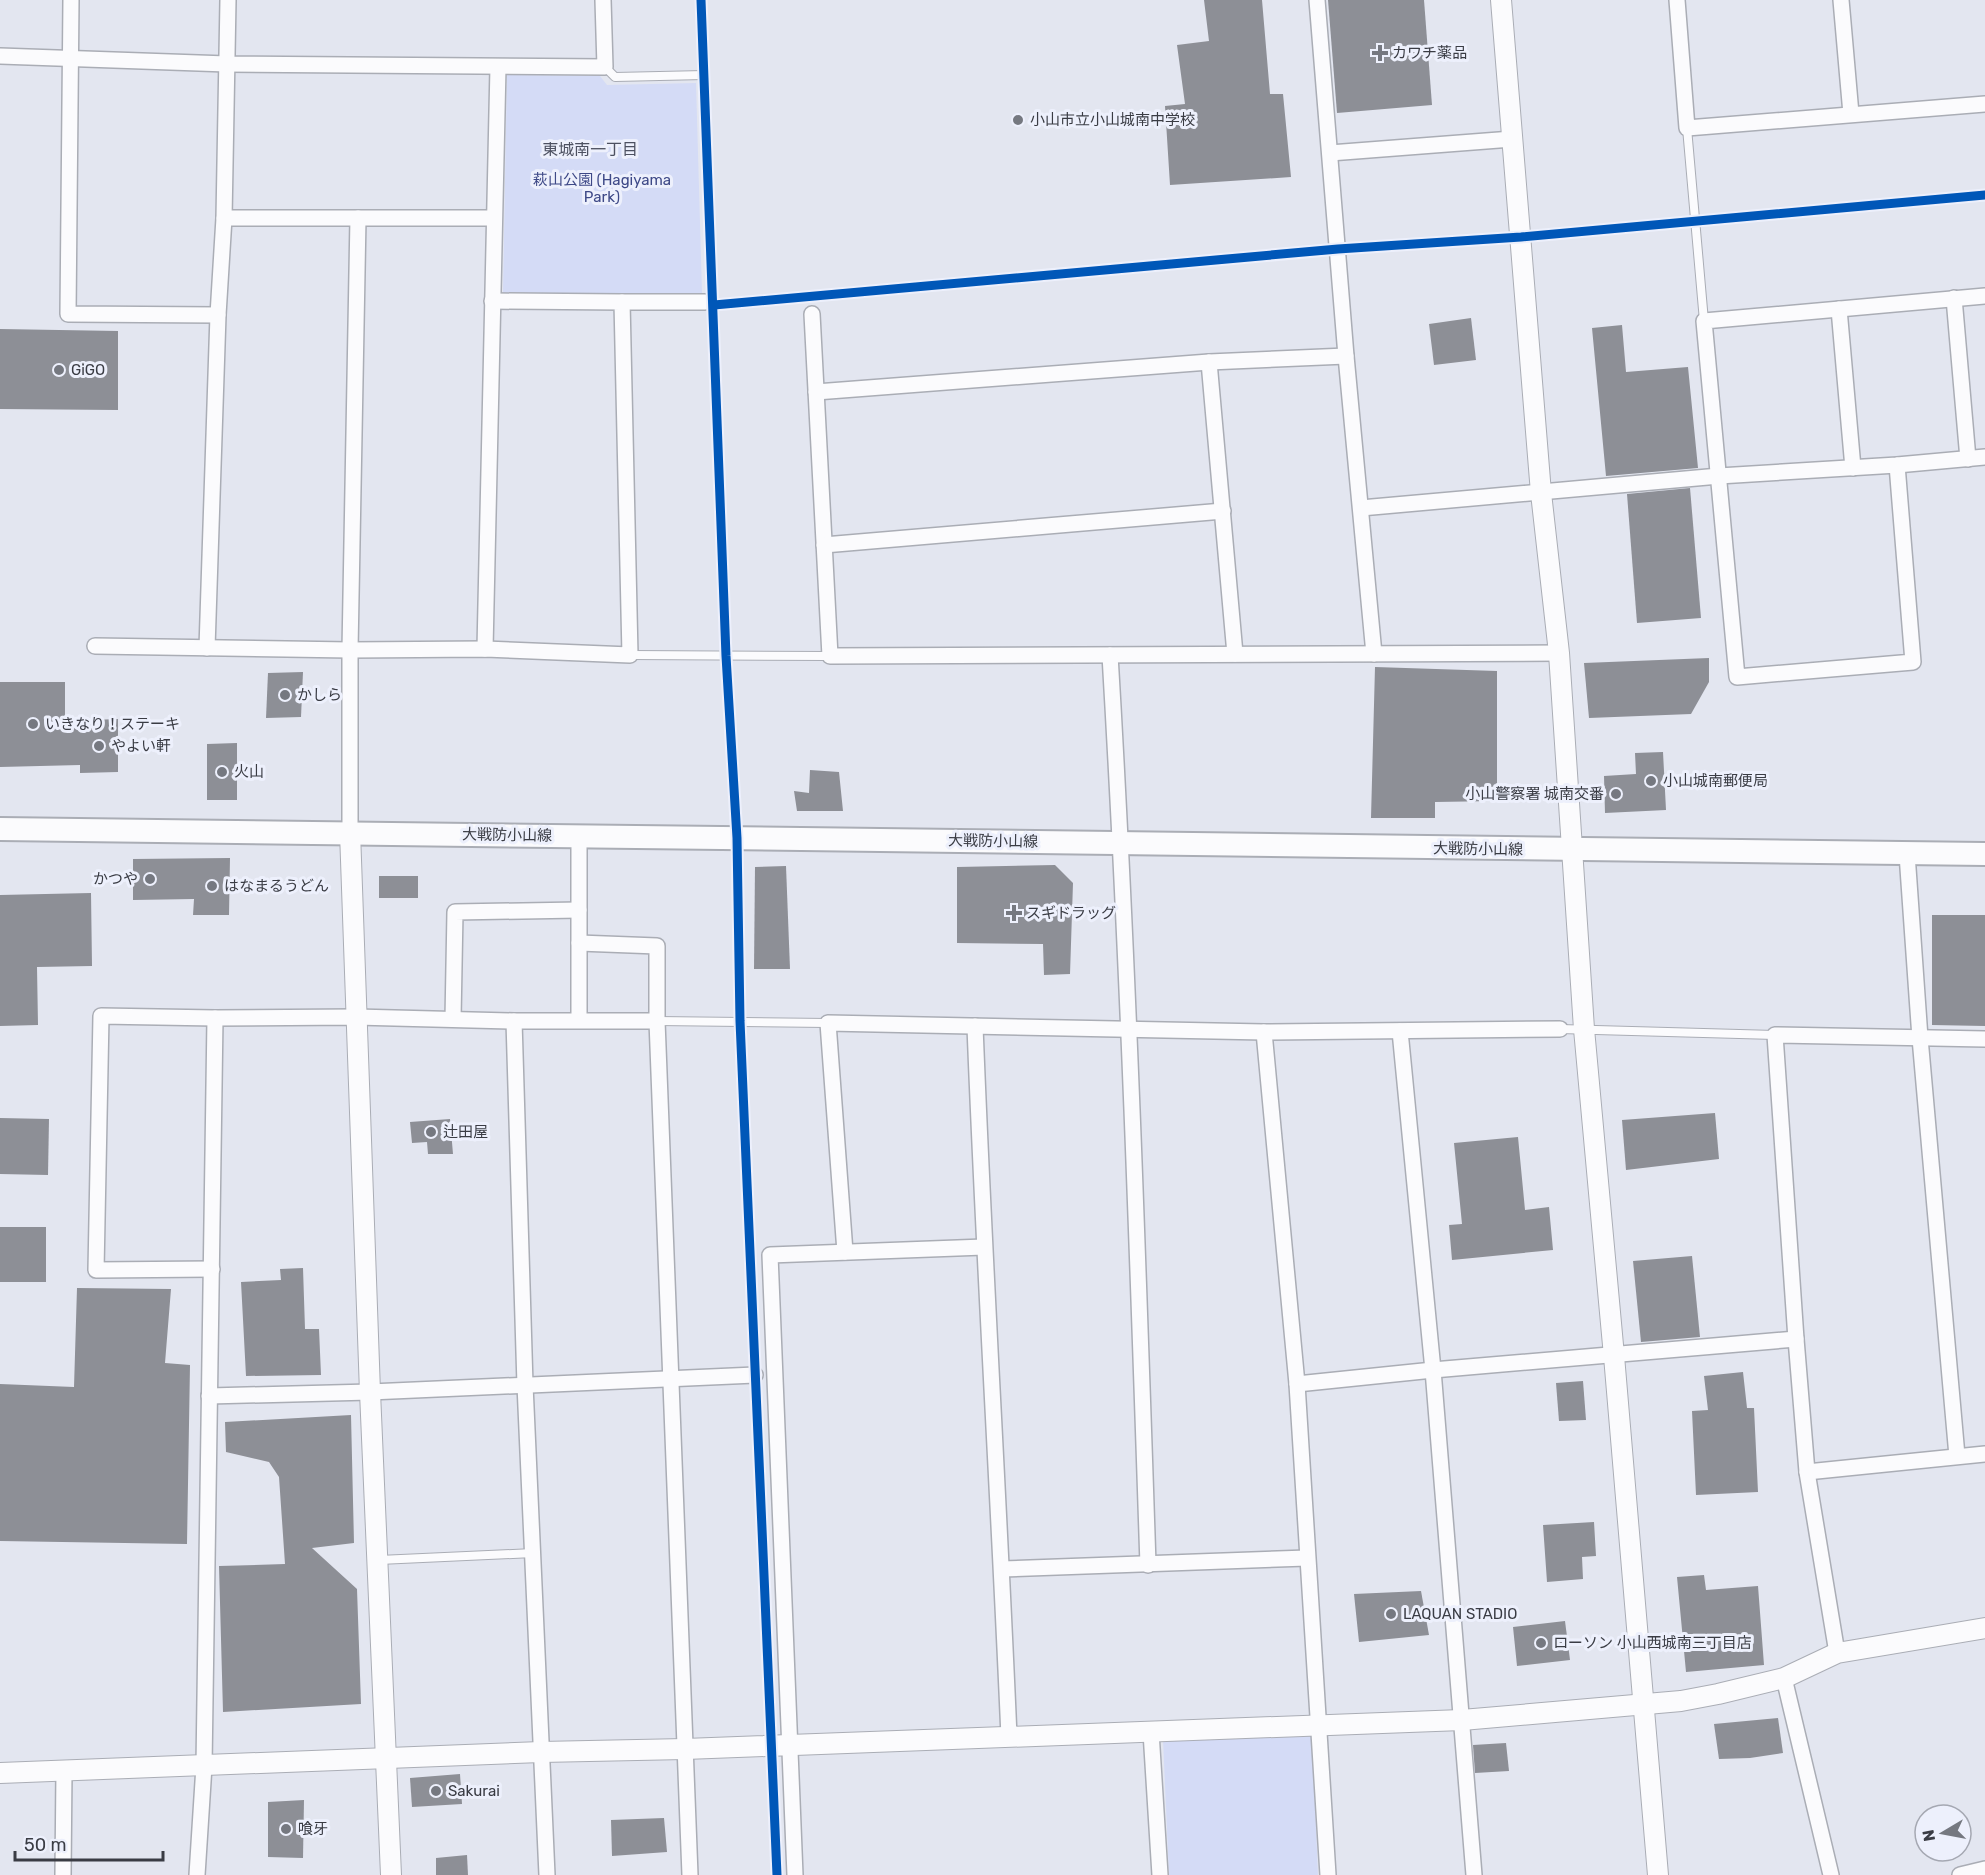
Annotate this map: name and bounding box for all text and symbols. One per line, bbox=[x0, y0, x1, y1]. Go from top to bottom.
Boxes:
place label: カワチ薬品 bbox=[1392, 44, 1467, 62]
marker: カワチ薬品 bbox=[1373, 46, 1387, 60]
place label: 小山市立小山城南中学校 bbox=[1030, 111, 1195, 129]
marker: 小山市立小山城南中学校 bbox=[1011, 113, 1025, 127]
district label: 東城南一丁目 bbox=[542, 140, 638, 159]
park label: 萩山公園 (Hagiyama Park) bbox=[533, 171, 671, 206]
place label: GiGO bbox=[71, 361, 105, 379]
marker: GiGO bbox=[52, 363, 66, 377]
place label: かしら bbox=[297, 686, 342, 704]
marker: かしら bbox=[278, 688, 292, 702]
place label: いきなり！ステーキ bbox=[45, 715, 180, 733]
marker: いきなり！ステーキ bbox=[26, 717, 40, 731]
place label: やよい軒 bbox=[111, 737, 171, 755]
marker: やよい軒 bbox=[92, 739, 106, 753]
place label: 火山 bbox=[234, 763, 264, 781]
marker: 火山 bbox=[215, 765, 229, 779]
place label: 小山城南郵便局 bbox=[1663, 772, 1768, 790]
marker: 小山城南郵便局 bbox=[1644, 774, 1658, 788]
place label: 小山警察署 城南交番 bbox=[1465, 785, 1604, 803]
marker: 小山警察署 城南交番 bbox=[1609, 787, 1623, 801]
street label: 大戦防小山線 bbox=[462, 825, 552, 845]
street label: 大戦防小山線 bbox=[948, 831, 1038, 851]
street label: 大戦防小山線 bbox=[1433, 839, 1523, 859]
place label: かつや bbox=[93, 870, 138, 888]
marker: かつや bbox=[143, 872, 157, 886]
place label: はなまるうどん bbox=[224, 877, 329, 895]
marker: はなまるうどん bbox=[205, 879, 219, 893]
place label: スギドラッグ bbox=[1026, 904, 1116, 922]
marker: スギドラッグ bbox=[1007, 906, 1021, 920]
place label: 辻田屋 bbox=[443, 1123, 488, 1141]
marker: 辻田屋 bbox=[424, 1125, 438, 1139]
place label: LAQUAN STADIO bbox=[1403, 1605, 1517, 1623]
marker: LAQUAN STADIO bbox=[1384, 1607, 1398, 1621]
place label: ローソン 小山西城南三丁目店 bbox=[1553, 1634, 1752, 1652]
marker: ローソン 小山西城南三丁目店 bbox=[1534, 1636, 1548, 1650]
place label: Sakurai bbox=[448, 1782, 500, 1800]
marker: Sakurai bbox=[429, 1784, 443, 1798]
north arrow bbox=[1913, 1803, 1973, 1863]
place label: 喰牙 bbox=[298, 1820, 328, 1838]
marker: 喰牙 bbox=[279, 1822, 293, 1836]
scale bar bbox=[15, 1824, 164, 1862]
text: N bbox=[1918, 1828, 1939, 1843]
text: 50 m bbox=[24, 1834, 67, 1856]

